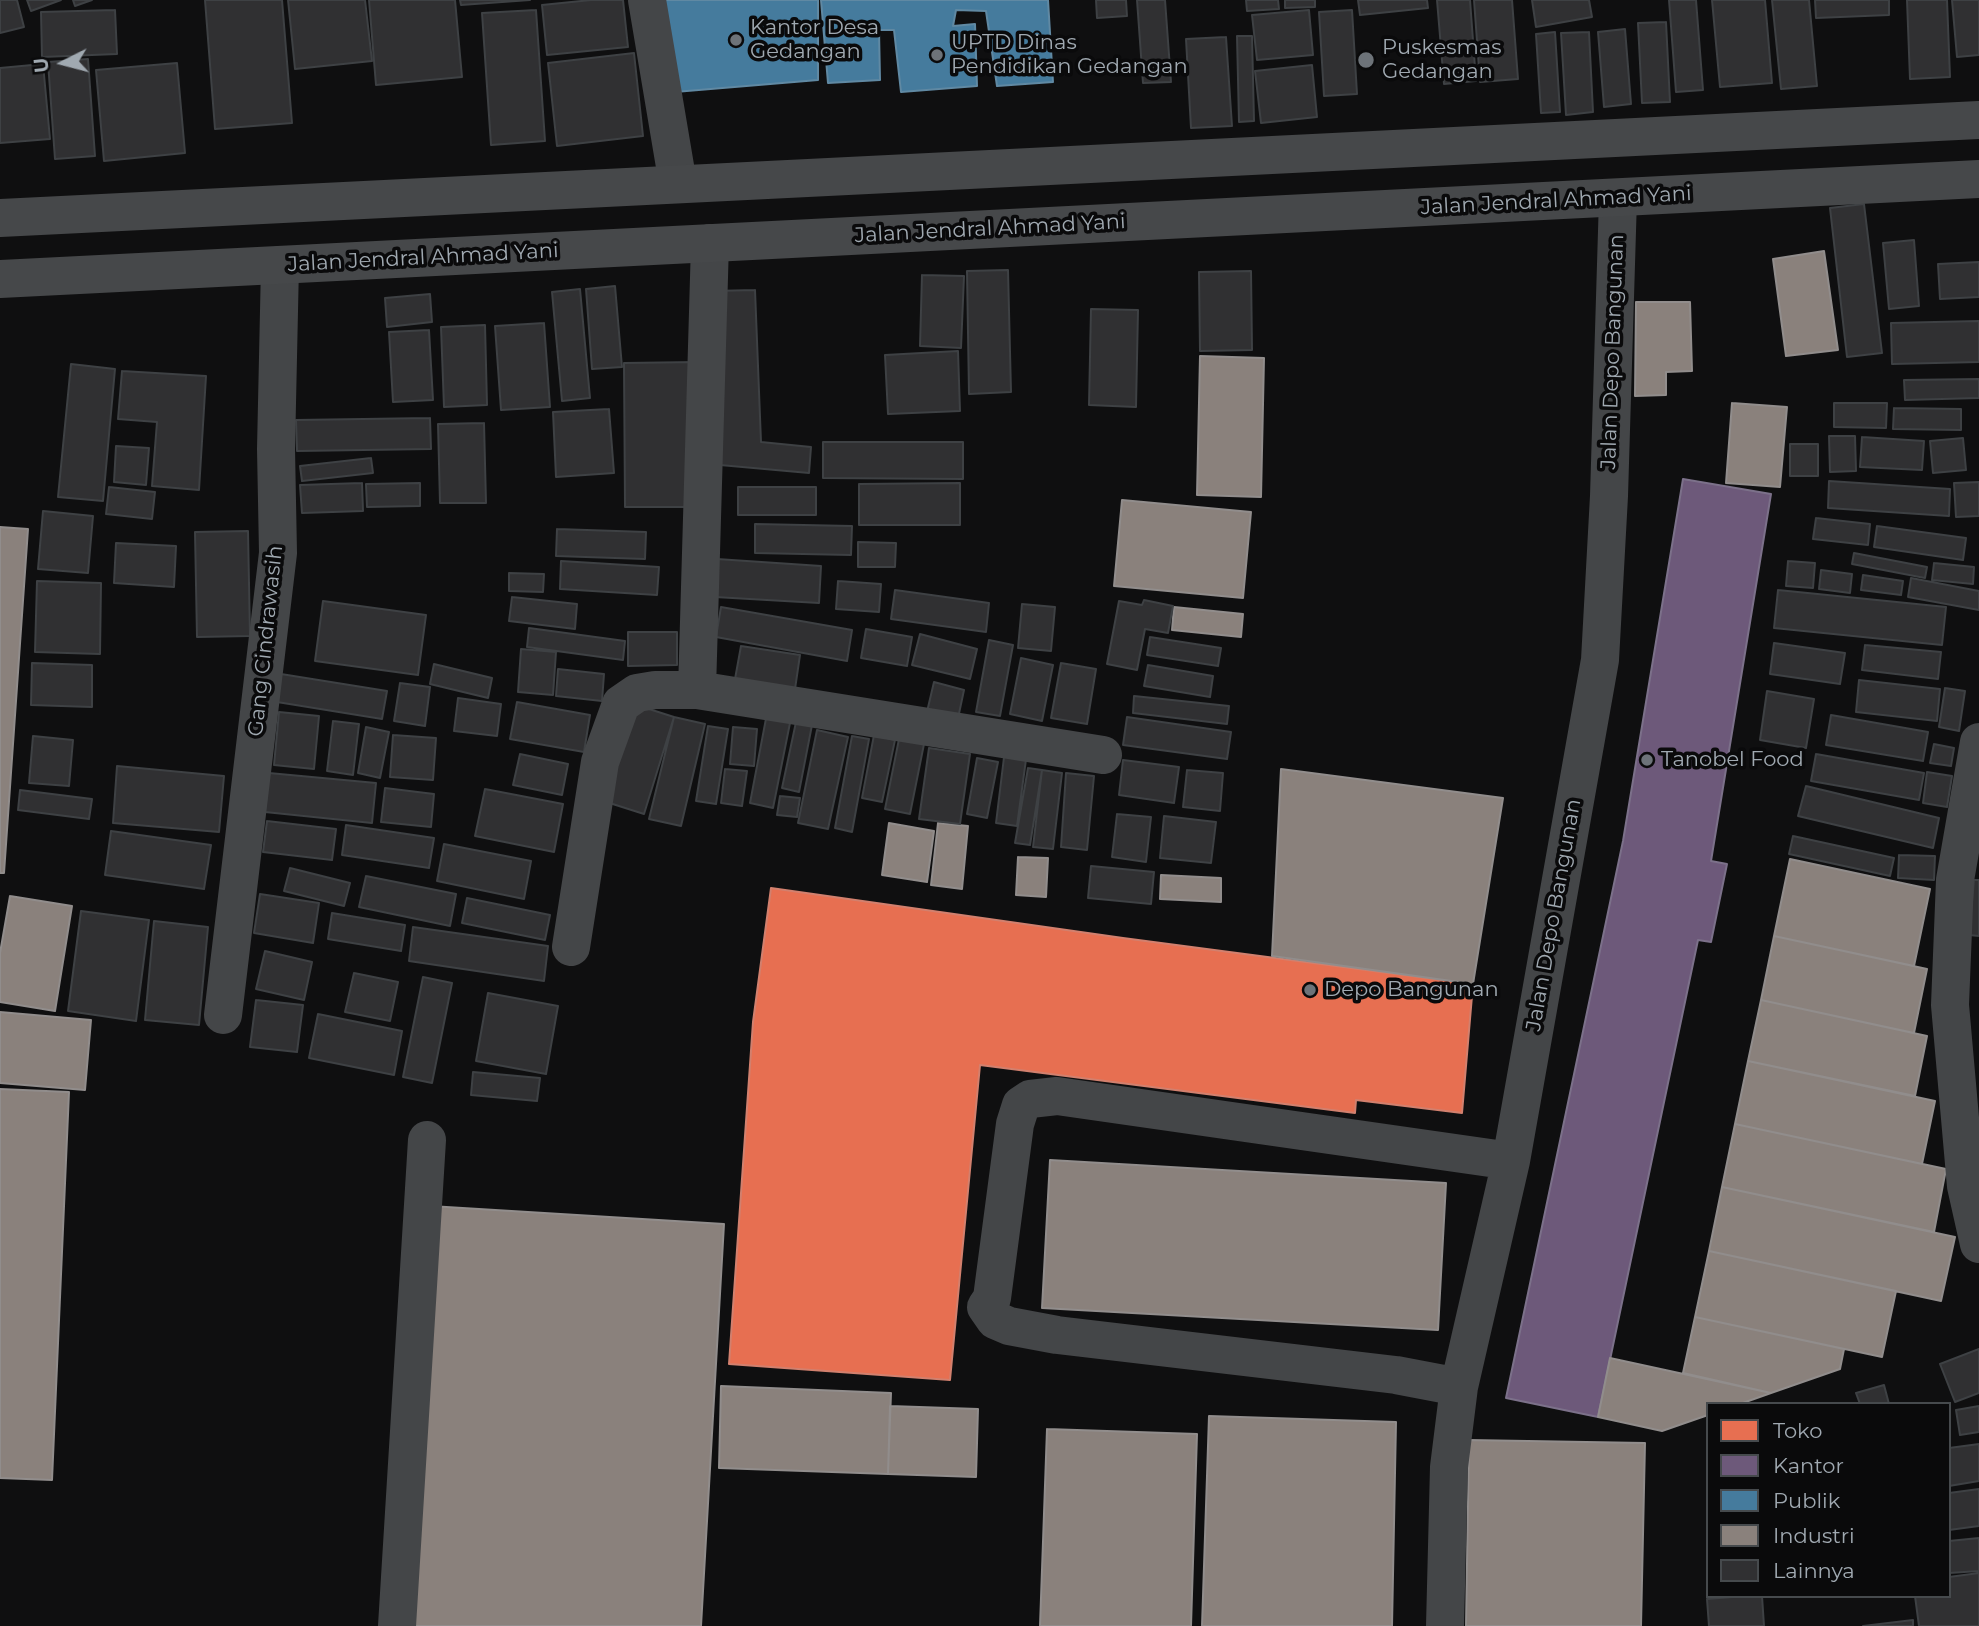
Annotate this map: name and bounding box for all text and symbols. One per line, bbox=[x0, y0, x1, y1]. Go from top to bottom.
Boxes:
place label: Kantor Desa Gedangan bbox=[750, 15, 879, 65]
north arrow bbox=[28, 28, 98, 98]
place label: UPTD Dinas Pendidikan Gedangan bbox=[951, 30, 1188, 80]
marker: Kantor Desa Gedangan bbox=[728, 32, 744, 48]
place label: Puskesmas Gedangan bbox=[1382, 35, 1501, 85]
marker: UPTD Dinas Pendidikan Gedangan bbox=[929, 47, 945, 63]
marker: Puskesmas Gedangan bbox=[1356, 50, 1376, 70]
text: U bbox=[29, 57, 54, 74]
street label: Jalan Jendral Ahmad Yani bbox=[1420, 181, 1692, 221]
street label: Jalan Jendral Ahmad Yani bbox=[854, 209, 1126, 249]
street label: Jalan Depo Bangunan bbox=[1596, 234, 1630, 470]
street label: Jalan Jendral Ahmad Yani bbox=[287, 238, 559, 278]
street label: Gang Cindrawasih bbox=[243, 544, 289, 738]
place label: Tanobel Food bbox=[1661, 747, 1804, 773]
marker: Tanobel Food bbox=[1639, 752, 1655, 768]
street label: Jalan Depo Bangunan bbox=[1521, 797, 1587, 1033]
place label: Depo Bangunan bbox=[1324, 977, 1499, 1003]
marker: Depo Bangunan bbox=[1302, 982, 1318, 998]
legend bbox=[1706, 1402, 1951, 1598]
text: Toko bbox=[1773, 1418, 1822, 1443]
text: Kantor bbox=[1773, 1453, 1844, 1478]
text: Publik bbox=[1773, 1488, 1840, 1513]
text: Industri bbox=[1773, 1523, 1855, 1548]
text: Lainnya bbox=[1773, 1558, 1855, 1583]

